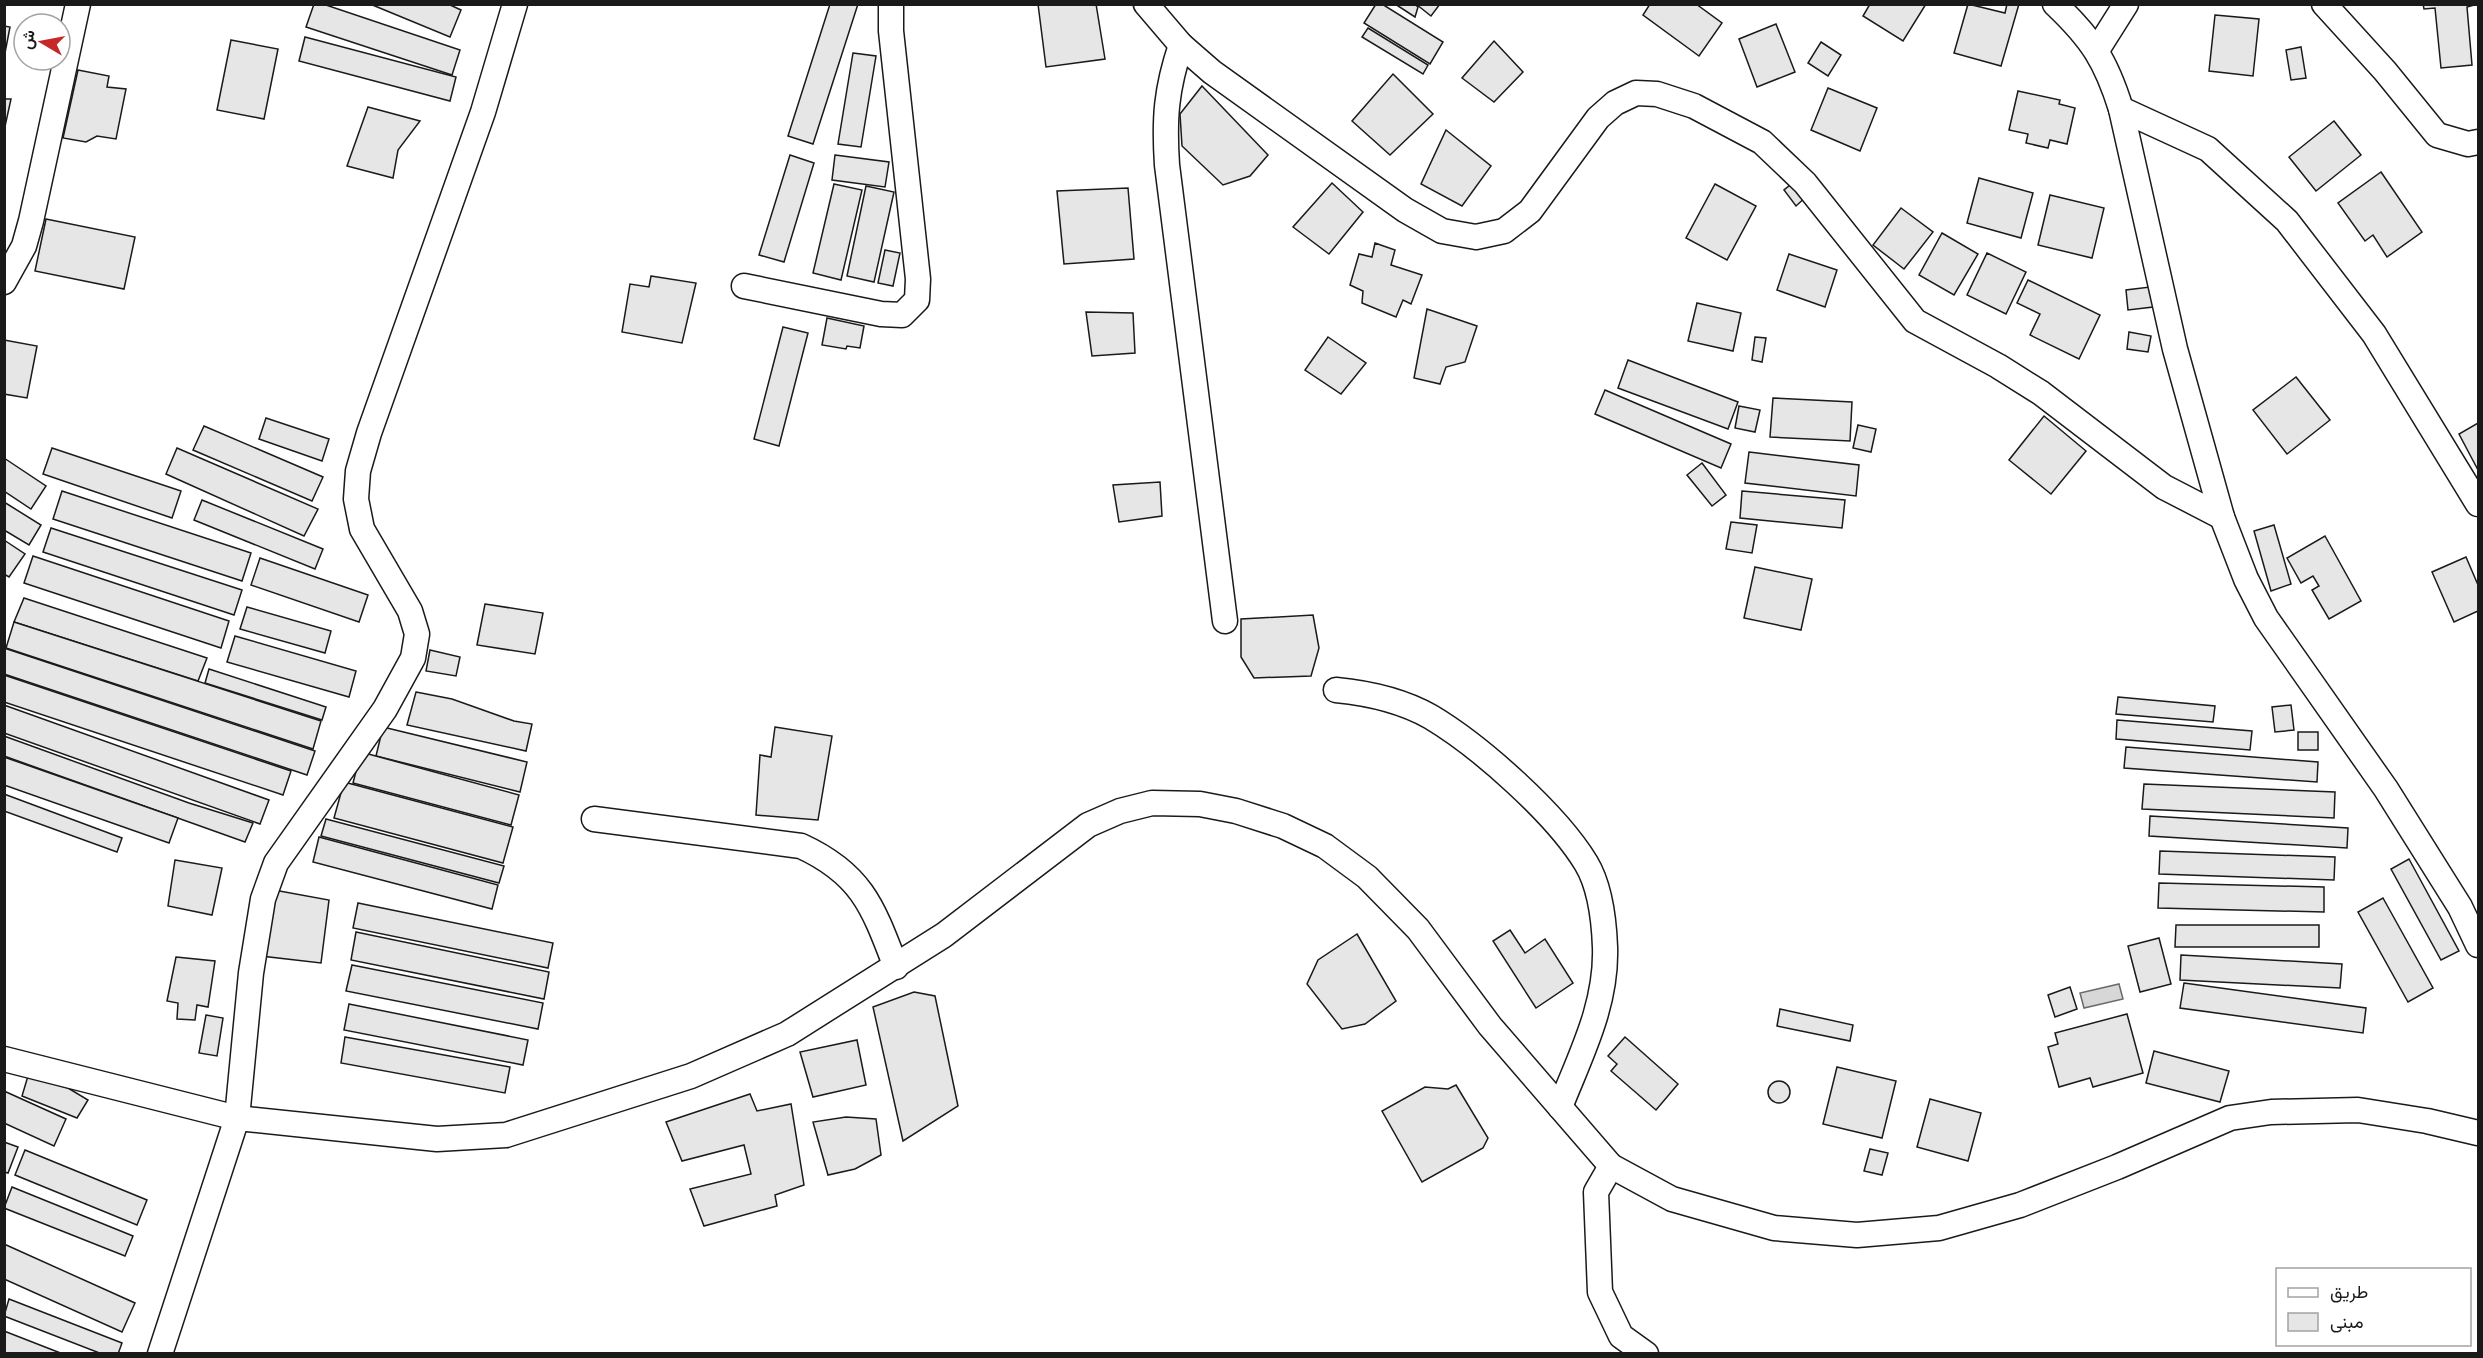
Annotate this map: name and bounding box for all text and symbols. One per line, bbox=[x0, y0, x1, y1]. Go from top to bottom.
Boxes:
north arrow bbox=[12, 12, 72, 72]
text: ش bbox=[19, 29, 39, 51]
legend bbox=[2276, 1268, 2471, 1346]
text: طريق bbox=[2330, 1284, 2368, 1303]
text: مبنى bbox=[2330, 1314, 2364, 1333]

